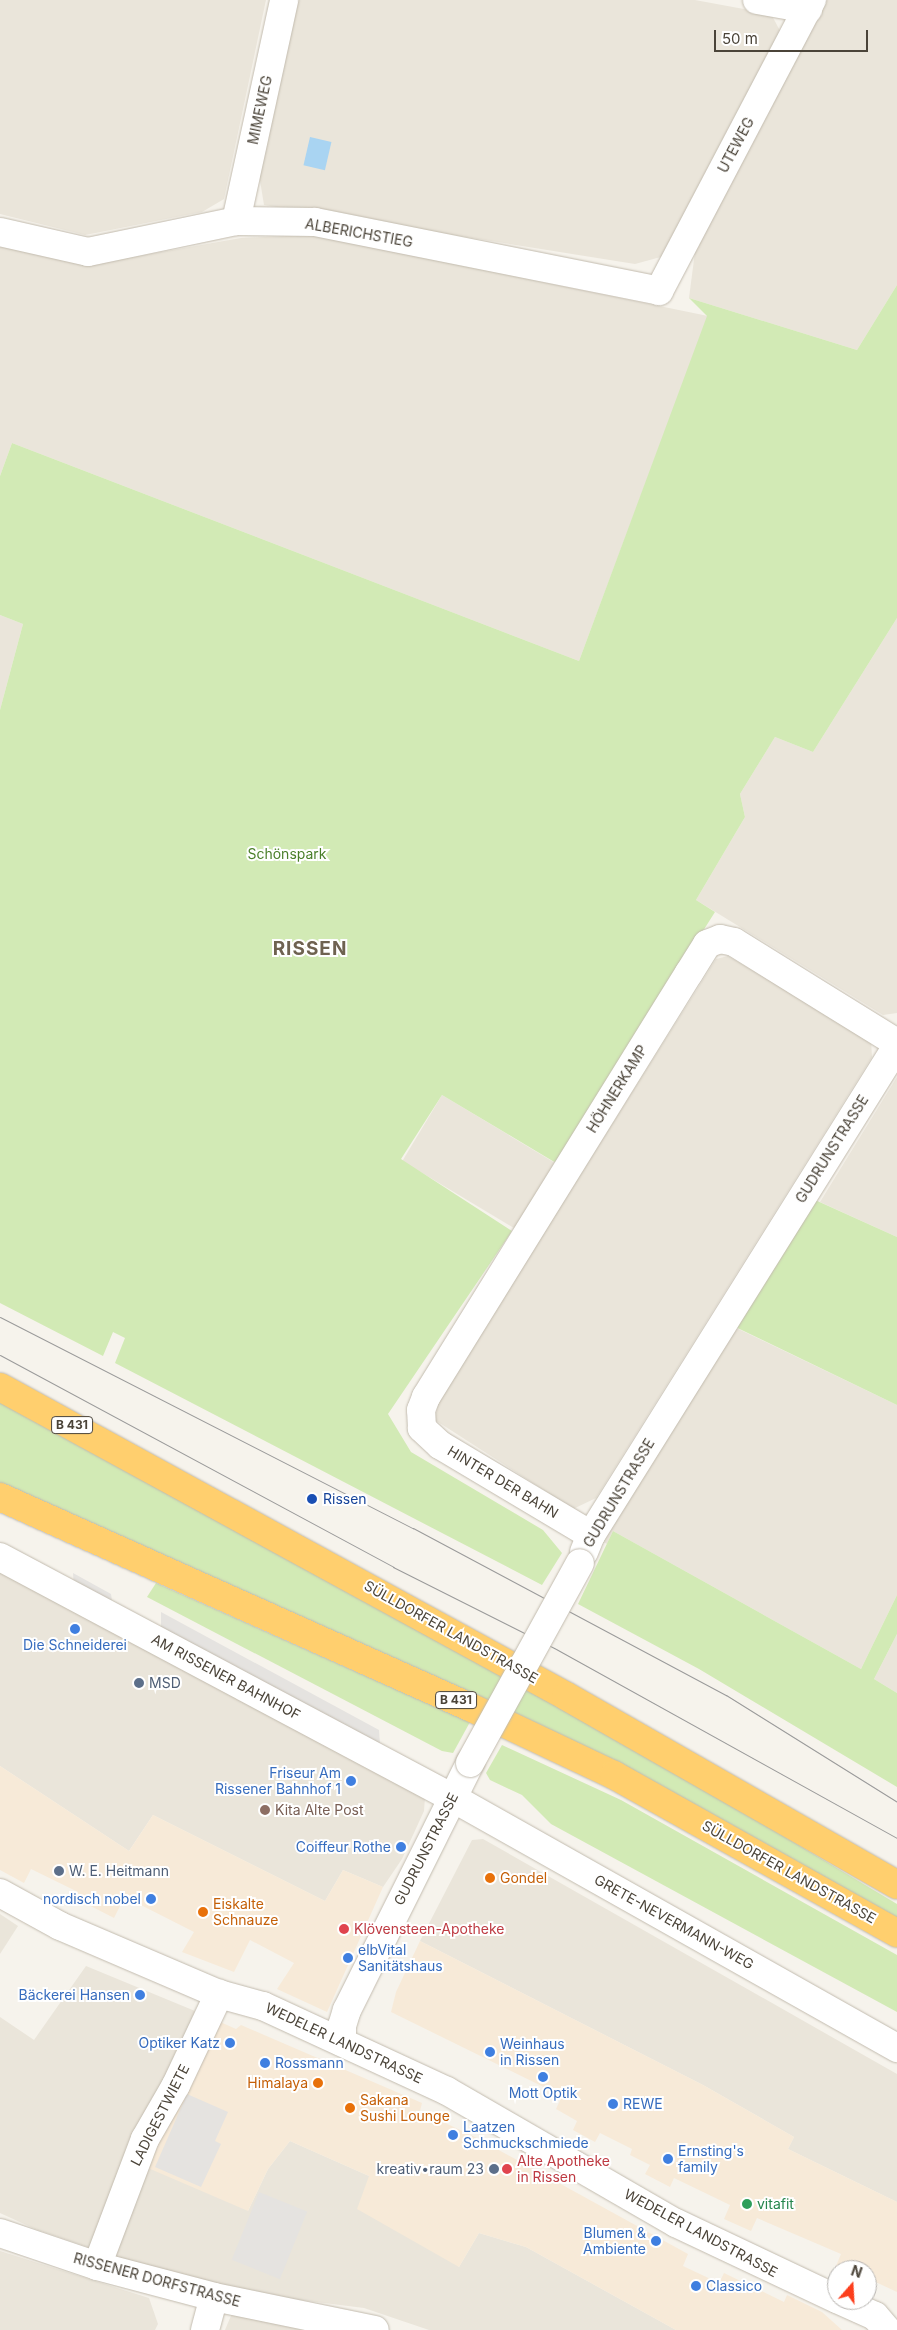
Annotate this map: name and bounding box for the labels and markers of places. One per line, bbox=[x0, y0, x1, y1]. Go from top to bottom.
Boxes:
place label: Rissen bbox=[323, 1491, 367, 1507]
marker: Rissen bbox=[305, 1492, 319, 1506]
marker: Die Schneiderei bbox=[69, 1623, 81, 1635]
place label: Die Schneiderei bbox=[23, 1637, 127, 1653]
place label: MSD bbox=[149, 1675, 181, 1691]
marker: MSD bbox=[133, 1677, 145, 1689]
place label: Friseur Am Rissener Bahnhof 1 bbox=[215, 1765, 341, 1798]
marker: Friseur Am Rissener Bahnhof 1 bbox=[345, 1775, 357, 1787]
place label: Kita Alte Post bbox=[275, 1802, 363, 1818]
marker: Kita Alte Post bbox=[259, 1804, 271, 1816]
place label: Coiffeur Rothe bbox=[296, 1839, 391, 1855]
marker: Coiffeur Rothe bbox=[395, 1841, 407, 1853]
place label: W. E. Heitmann bbox=[69, 1863, 169, 1879]
marker: W. E. Heitmann bbox=[53, 1865, 65, 1877]
place label: Gondel bbox=[500, 1870, 547, 1886]
marker: Gondel bbox=[484, 1872, 496, 1884]
place label: nordisch nobel bbox=[43, 1891, 141, 1907]
marker: nordisch nobel bbox=[145, 1893, 157, 1905]
place label: Eiskalte Schnauze bbox=[213, 1896, 278, 1928]
marker: Eiskalte Schnauze bbox=[197, 1906, 209, 1918]
place label: Klövensteen-Apotheke bbox=[354, 1921, 505, 1937]
marker: Klövensteen-Apotheke bbox=[338, 1923, 350, 1935]
place label: elbVital Sanitätshaus bbox=[358, 1942, 443, 1974]
marker: elbVital Sanitätshaus bbox=[342, 1952, 354, 1964]
place label: Bäckerei Hansen bbox=[19, 1987, 130, 2003]
marker: Bäckerei Hansen bbox=[134, 1989, 146, 2001]
place label: Optiker Katz bbox=[138, 2035, 220, 2051]
place label: Weinhaus in Rissen bbox=[500, 2036, 565, 2068]
marker: Optiker Katz bbox=[224, 2037, 236, 2049]
marker: Weinhaus in Rissen bbox=[484, 2046, 496, 2058]
place label: Rossmann bbox=[275, 2055, 344, 2071]
marker: Rossmann bbox=[259, 2057, 271, 2069]
marker: Mott Optik bbox=[537, 2071, 549, 2083]
place label: Himalaya bbox=[247, 2075, 308, 2091]
marker: Himalaya bbox=[312, 2077, 324, 2089]
place label: Mott Optik bbox=[509, 2085, 577, 2101]
place label: Sakana Sushi Lounge bbox=[360, 2092, 450, 2124]
place label: REWE bbox=[623, 2096, 663, 2112]
marker: REWE bbox=[607, 2098, 619, 2110]
marker: Sakana Sushi Lounge bbox=[344, 2102, 356, 2114]
place label: Laatzen Schmuckschmiede bbox=[463, 2119, 589, 2152]
marker: Laatzen Schmuckschmiede bbox=[447, 2129, 459, 2141]
place label: Ernsting's family bbox=[678, 2143, 744, 2176]
place label: Alte Apotheke in Rissen bbox=[517, 2153, 610, 2186]
marker: Ernsting's family bbox=[662, 2153, 674, 2165]
place label: kreativ•raum 23 bbox=[377, 2161, 484, 2177]
marker: kreativ•raum 23 bbox=[488, 2163, 500, 2175]
marker: Alte Apotheke in Rissen bbox=[501, 2163, 513, 2175]
place label: vitafit bbox=[757, 2196, 794, 2212]
marker: vitafit bbox=[741, 2198, 753, 2210]
place label: Blumen & Ambiente bbox=[583, 2225, 646, 2258]
marker: Blumen & Ambiente bbox=[650, 2235, 662, 2247]
place label: Classico bbox=[706, 2278, 762, 2294]
marker: Classico bbox=[690, 2280, 702, 2292]

